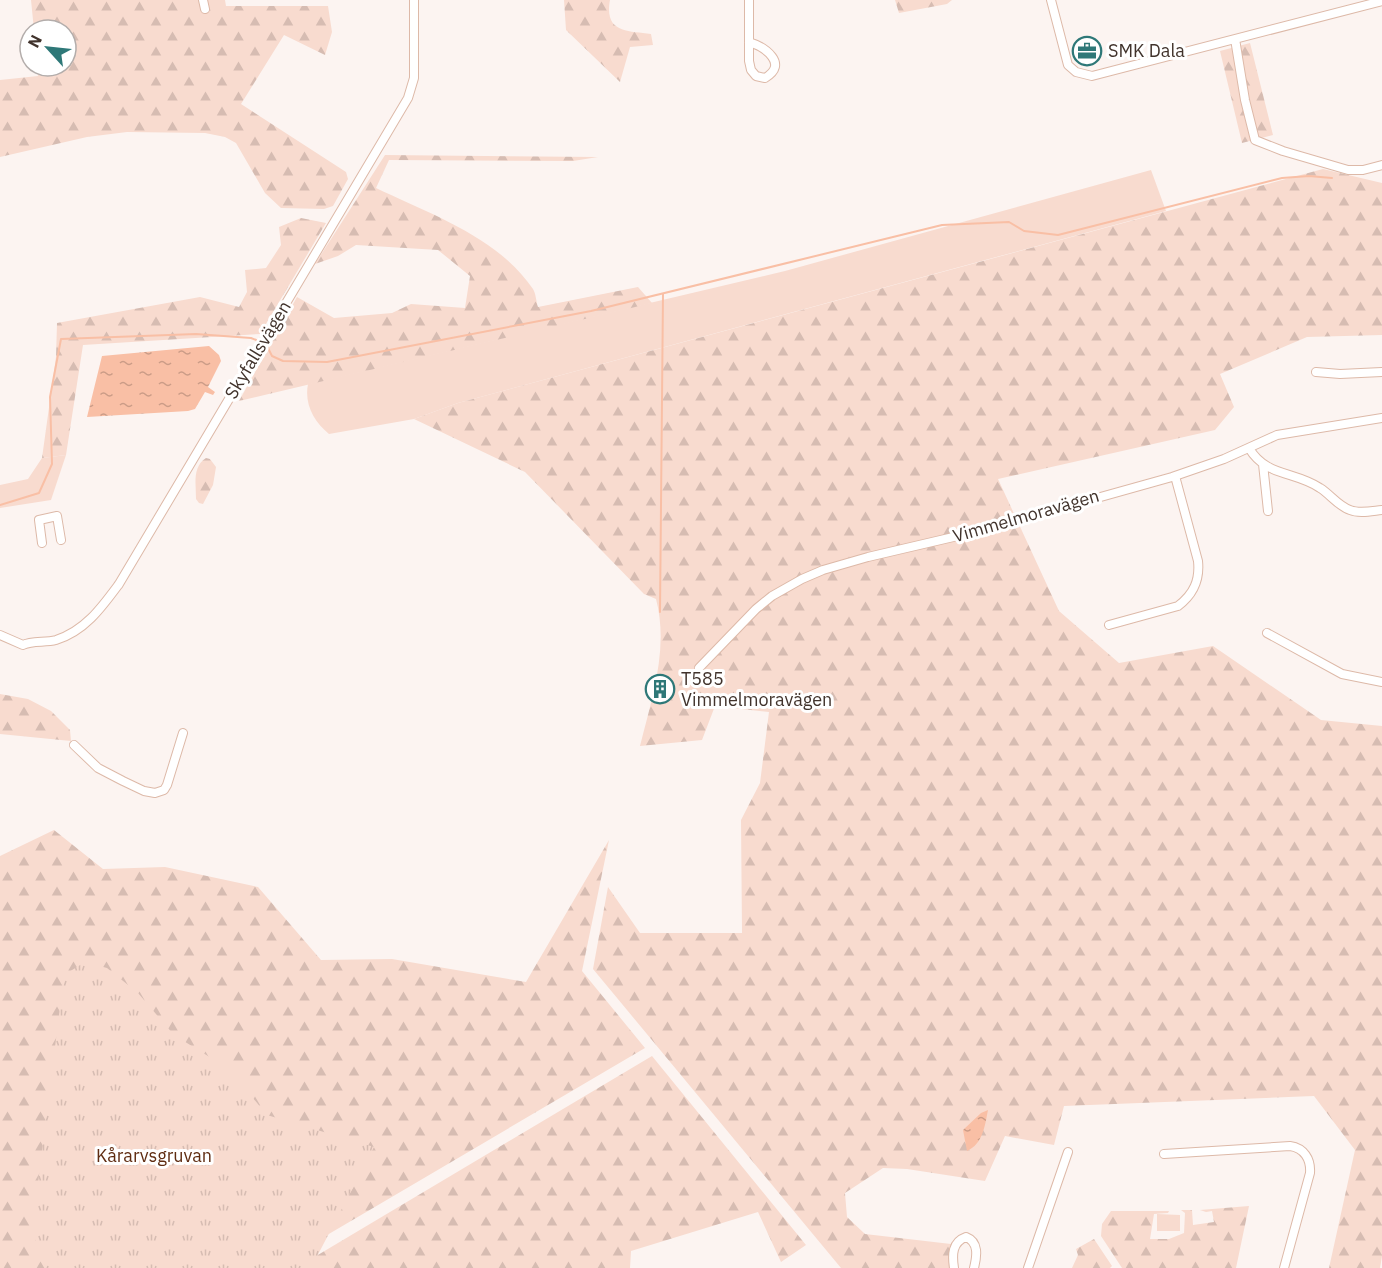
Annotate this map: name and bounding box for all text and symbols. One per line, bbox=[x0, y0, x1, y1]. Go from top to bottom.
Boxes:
north arrow bbox=[18, 18, 78, 78]
text: N bbox=[23, 31, 46, 51]
office icon: SMK Dala bbox=[1071, 35, 1103, 67]
place label: SMK Dala bbox=[1108, 39, 1185, 62]
street label: Skyfallsvägen bbox=[219, 296, 296, 403]
street label: Vimmelmoravägen bbox=[950, 484, 1102, 547]
place label: T585 Vimmelmoravägen bbox=[681, 667, 832, 711]
building icon: T585 Vimmelmoravägen bbox=[644, 673, 676, 705]
park label: Kårarvsgruvan bbox=[96, 1144, 212, 1167]

